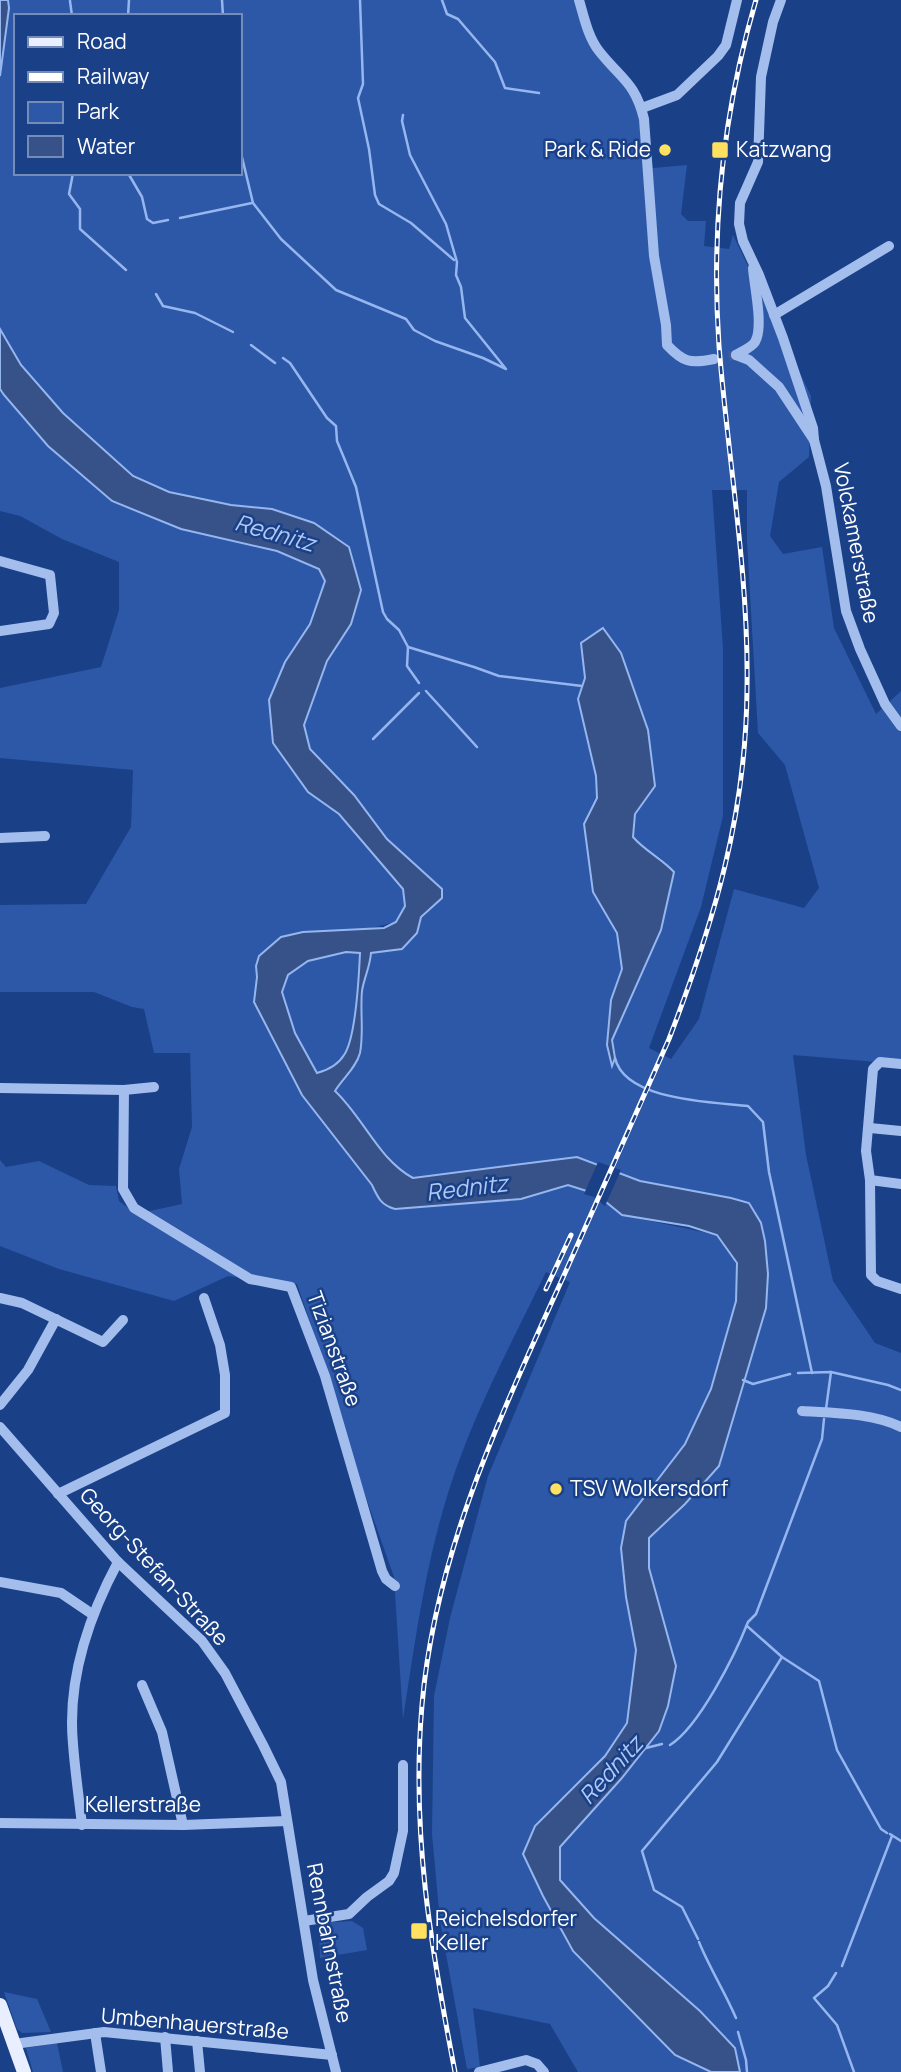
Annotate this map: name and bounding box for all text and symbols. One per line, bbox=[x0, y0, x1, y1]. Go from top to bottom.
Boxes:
legend bbox=[14, 14, 242, 175]
text: Road bbox=[77, 27, 127, 55]
text: Railway bbox=[77, 62, 149, 90]
text: Park bbox=[77, 97, 119, 125]
text: Water bbox=[77, 132, 136, 160]
place label: Park & Ride bbox=[544, 135, 651, 163]
place label: Katzwang bbox=[736, 135, 832, 163]
marker: Katzwang bbox=[710, 140, 730, 160]
marker: Park & Ride bbox=[657, 142, 673, 158]
street label: Volckamerstraße bbox=[828, 460, 886, 625]
water label: Rednitz bbox=[231, 505, 322, 559]
water label: Rednitz bbox=[424, 1166, 512, 1208]
street label: Tizianstraße bbox=[301, 1287, 369, 1410]
place label: TSV Wolkersdorf bbox=[570, 1474, 729, 1502]
street label: Georg-Stefan-Straße bbox=[74, 1481, 235, 1651]
marker: TSV Wolkersdorf bbox=[548, 1481, 564, 1497]
water label: Rednitz bbox=[571, 1726, 651, 1811]
street label: Kellerstraße bbox=[85, 1790, 201, 1818]
street label: Rennbahnstraße bbox=[301, 1860, 359, 2025]
place label: Reichelsdorfer Keller bbox=[435, 1904, 577, 1956]
marker: Reichelsdorfer Keller bbox=[409, 1921, 429, 1941]
street label: Umbenhauerstraße bbox=[100, 2001, 290, 2045]

